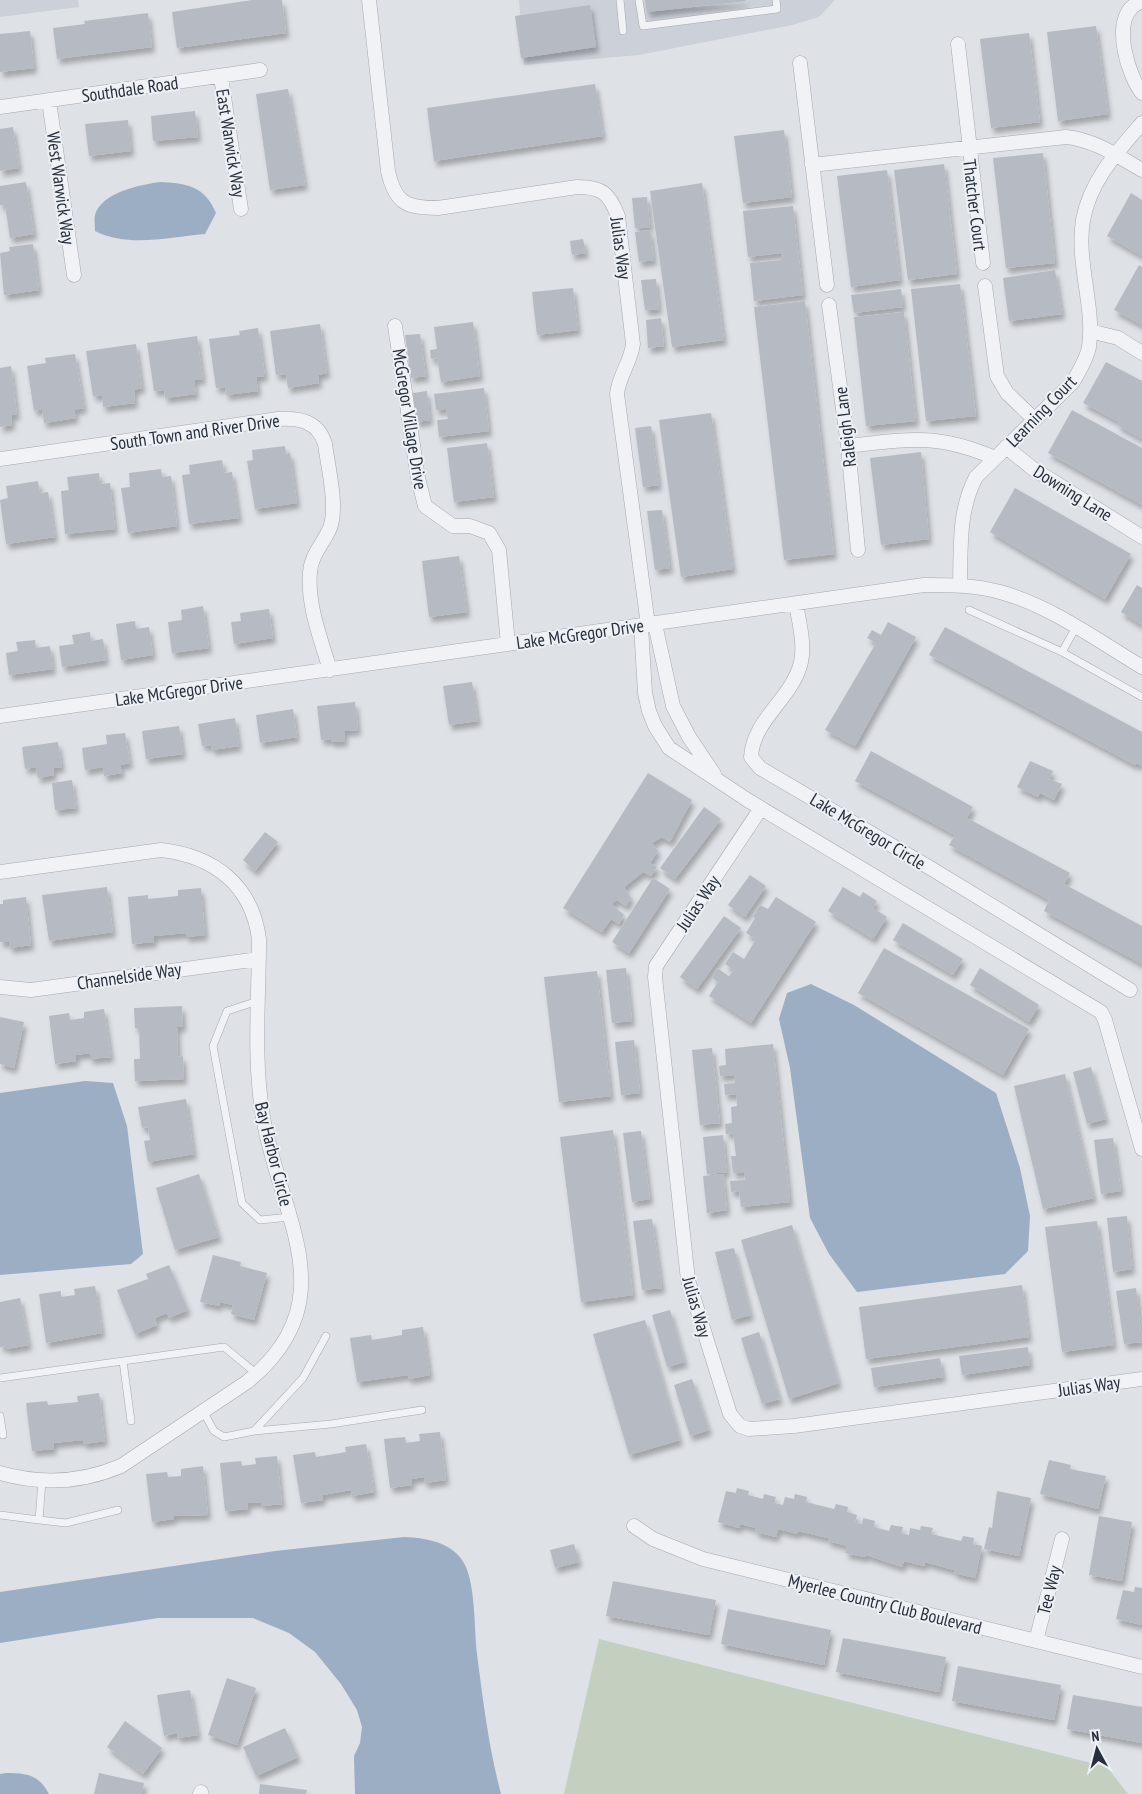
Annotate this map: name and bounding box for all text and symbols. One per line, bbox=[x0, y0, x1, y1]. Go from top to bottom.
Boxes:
street label: Southdale Road bbox=[80, 71, 180, 107]
street label: East Warwick Way bbox=[211, 87, 251, 199]
street label: West Warwick Way bbox=[42, 130, 80, 246]
street label: Thatcher Court bbox=[958, 158, 992, 252]
street label: Julias Way bbox=[605, 214, 637, 281]
street label: McGregor Village Drive bbox=[388, 347, 432, 491]
street label: Learning Court bbox=[1001, 370, 1081, 452]
street label: Raleigh Lane bbox=[829, 386, 861, 468]
street label: South Town and River Drive bbox=[109, 409, 281, 455]
street label: Downing Lane bbox=[1029, 460, 1117, 526]
street label: Lake McGregor Drive bbox=[515, 614, 645, 654]
street label: Lake McGregor Drive bbox=[114, 671, 244, 711]
street label: Lake McGregor Circle bbox=[806, 787, 930, 875]
street label: Julias Way bbox=[670, 870, 725, 936]
street label: Channelside Way bbox=[75, 957, 183, 995]
street label: Bay Harbor Circle bbox=[250, 1099, 298, 1209]
street label: Julias Way bbox=[677, 1273, 717, 1340]
street label: Julias Way bbox=[1055, 1370, 1122, 1402]
street label: Tee Way bbox=[1032, 1563, 1066, 1617]
street label: Myerlee Country Club Boulevard bbox=[786, 1569, 984, 1639]
north arrow bbox=[1072, 1724, 1122, 1774]
text: N bbox=[1091, 1727, 1100, 1745]

